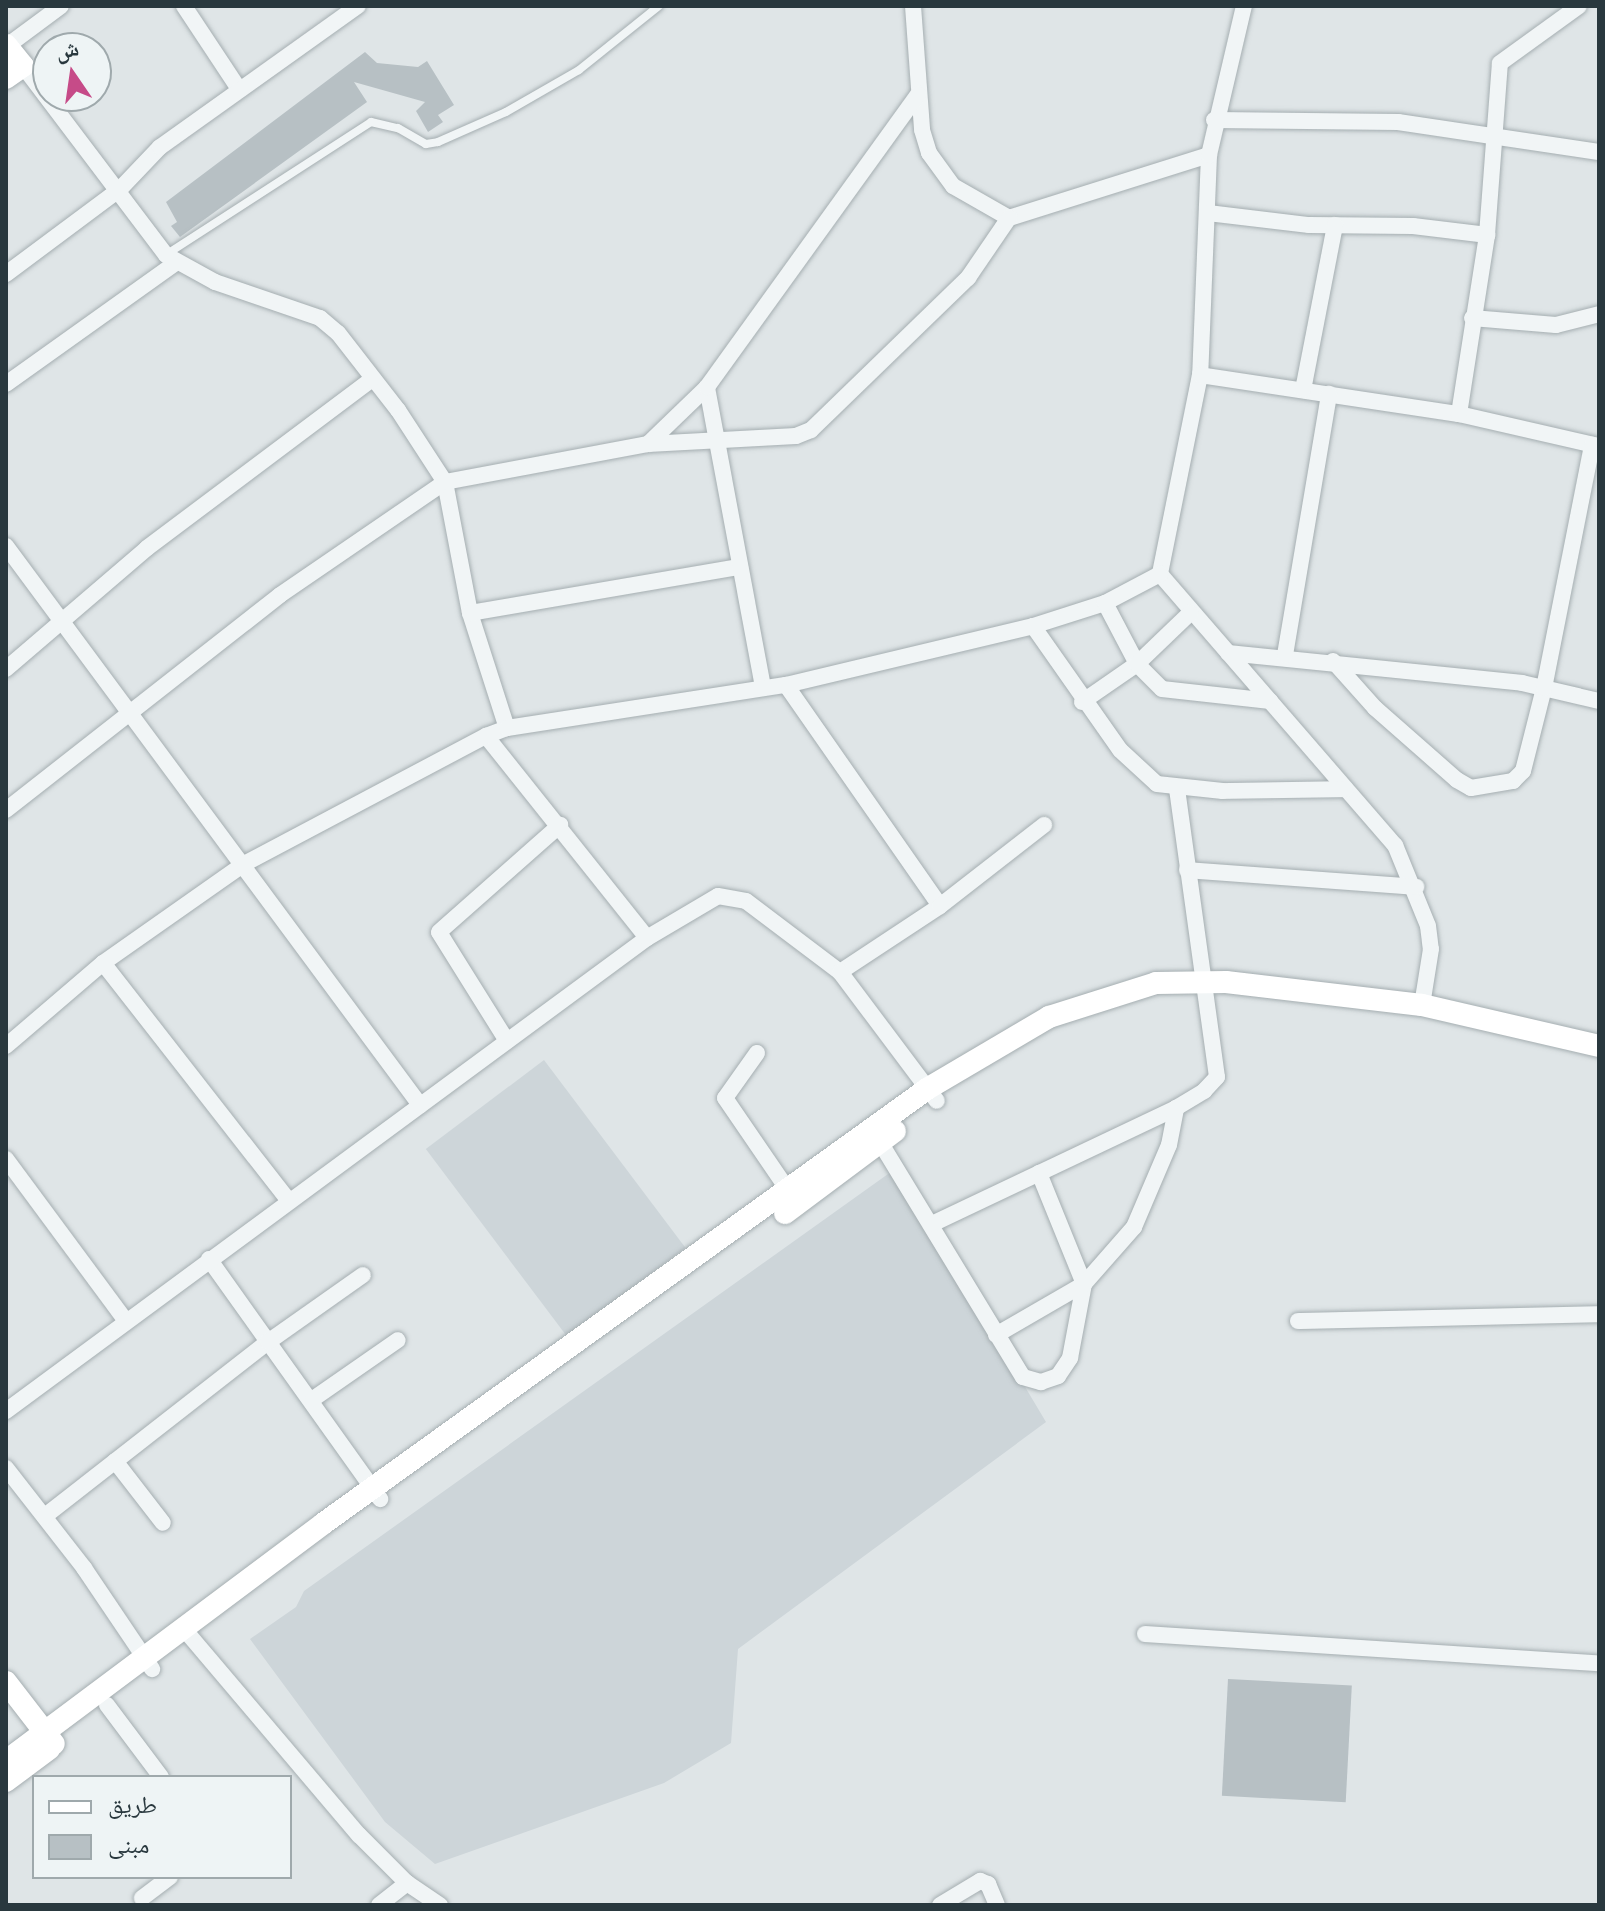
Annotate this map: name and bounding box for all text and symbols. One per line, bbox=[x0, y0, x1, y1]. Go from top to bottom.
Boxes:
north arrow bbox=[32, 32, 112, 112]
text: ش bbox=[53, 35, 81, 65]
legend bbox=[32, 1775, 292, 1879]
text: طريق bbox=[108, 1791, 157, 1819]
text: مبنى bbox=[108, 1831, 149, 1859]

